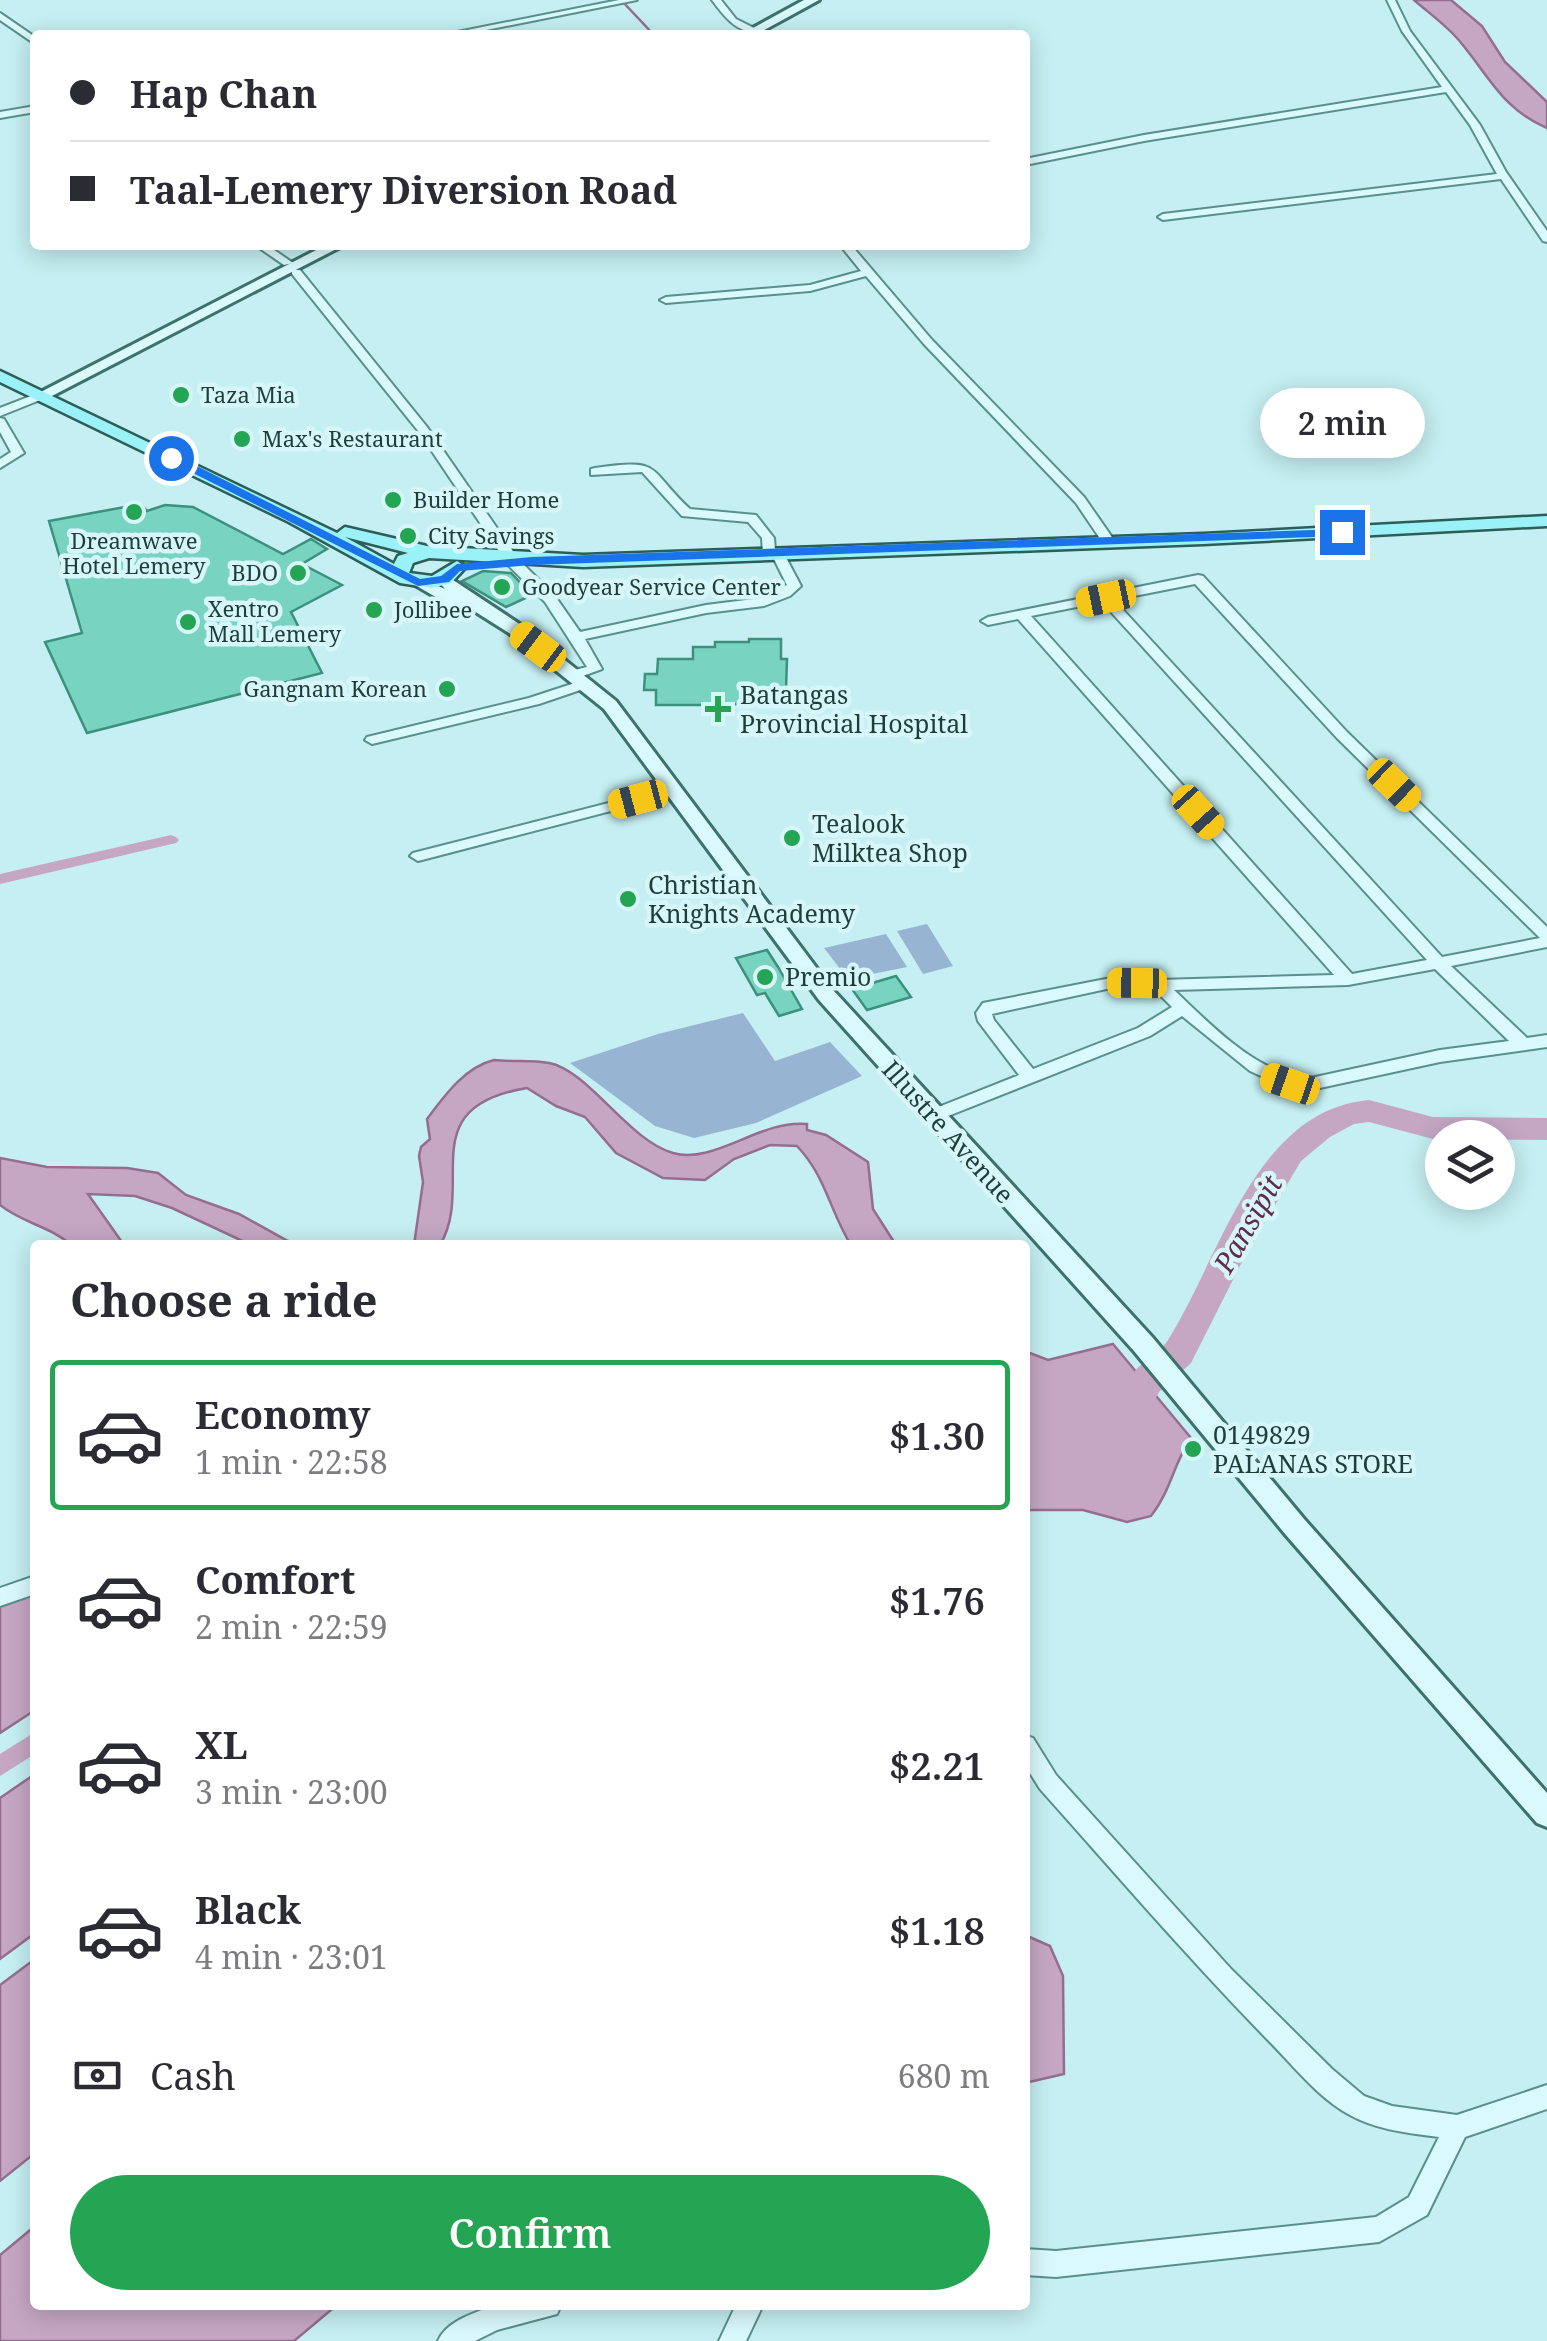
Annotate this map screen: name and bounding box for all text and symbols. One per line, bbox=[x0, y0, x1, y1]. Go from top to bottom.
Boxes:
text: Hap Chan bbox=[130, 67, 317, 119]
text: Taal-Lemery Diversion Road bbox=[130, 163, 677, 215]
place label: Taza Mia bbox=[201, 379, 296, 409]
marker: Taza Mia bbox=[170, 384, 192, 406]
callout: 2 min bbox=[1260, 387, 1424, 457]
text: 2 min bbox=[1298, 401, 1387, 444]
place label: Max's Restaurant bbox=[262, 423, 443, 453]
marker: Max's Restaurant bbox=[231, 428, 253, 450]
route start bbox=[149, 436, 194, 481]
place label: Builder Home bbox=[413, 484, 559, 514]
marker: Builder Home bbox=[382, 489, 404, 511]
marker: Dreamwave Hotel Lemery bbox=[123, 501, 145, 523]
route end bbox=[1320, 510, 1365, 555]
place label: City Savings bbox=[428, 520, 555, 550]
place label: Dreamwave Hotel Lemery bbox=[62, 525, 206, 580]
marker: City Savings bbox=[397, 525, 419, 547]
place label: BDO bbox=[231, 557, 278, 587]
marker: BDO bbox=[287, 562, 309, 584]
place label: Goodyear Service Center bbox=[522, 571, 781, 601]
marker: Goodyear Service Center bbox=[491, 576, 513, 598]
car bbox=[1074, 577, 1138, 619]
place label: Xentro Mall Lemery bbox=[208, 593, 342, 648]
place label: Jollibee bbox=[393, 594, 472, 624]
marker: Jollibee bbox=[363, 599, 385, 621]
marker: Xentro Mall Lemery bbox=[177, 611, 199, 633]
car bbox=[505, 617, 571, 677]
place label: Gangnam Korean bbox=[243, 673, 427, 703]
place label: Batangas Provincial Hospital bbox=[740, 677, 968, 740]
marker: Gangnam Korean bbox=[436, 678, 458, 700]
marker: Batangas Provincial Hospital bbox=[705, 696, 731, 722]
car bbox=[1362, 753, 1426, 817]
car bbox=[605, 777, 671, 821]
car bbox=[1167, 780, 1229, 844]
place label: Tealook Milktea Shop bbox=[812, 806, 968, 869]
marker: Tealook Milktea Shop bbox=[781, 827, 803, 849]
place label: Christian Knights Academy bbox=[648, 867, 856, 930]
marker: Christian Knights Academy bbox=[617, 888, 639, 910]
place label: Premio bbox=[785, 959, 871, 993]
marker: Premio bbox=[754, 966, 776, 988]
car bbox=[1107, 967, 1167, 999]
street label: Illustre Avenue bbox=[875, 1052, 1022, 1210]
car bbox=[1257, 1060, 1323, 1108]
map controls bbox=[1425, 1120, 1515, 1210]
button: layers bbox=[1425, 1120, 1515, 1210]
water label: Pansipit bbox=[1203, 1167, 1291, 1280]
text: Choose a ride bbox=[70, 1269, 378, 1330]
text: Economy bbox=[195, 1388, 371, 1440]
icon: car bbox=[75, 1390, 165, 1480]
text: $1.30 bbox=[889, 1409, 985, 1461]
place label: 0149829 PALANAS STORE bbox=[1213, 1417, 1413, 1480]
marker: 0149829 PALANAS STORE bbox=[1182, 1438, 1204, 1460]
text: 1 min · 22:58 bbox=[195, 1440, 388, 1483]
text: Comfort bbox=[195, 1553, 355, 1605]
icon: car bbox=[75, 1555, 165, 1645]
text: $1.76 bbox=[889, 1574, 985, 1626]
text: 2 min · 22:59 bbox=[195, 1605, 388, 1648]
text: XL bbox=[195, 1718, 248, 1770]
icon: car bbox=[75, 1720, 165, 1810]
text: $2.21 bbox=[889, 1739, 985, 1791]
text: 3 min · 23:00 bbox=[195, 1770, 388, 1813]
text: Black bbox=[195, 1883, 301, 1935]
icon: car bbox=[75, 1885, 165, 1975]
text: $1.18 bbox=[889, 1904, 985, 1956]
text: 4 min · 23:01 bbox=[195, 1935, 388, 1978]
icon: cash bbox=[70, 2048, 125, 2103]
text: Cash bbox=[150, 2049, 236, 2101]
text: 680 m bbox=[898, 2054, 990, 2097]
button: Confirm bbox=[70, 2175, 990, 2290]

